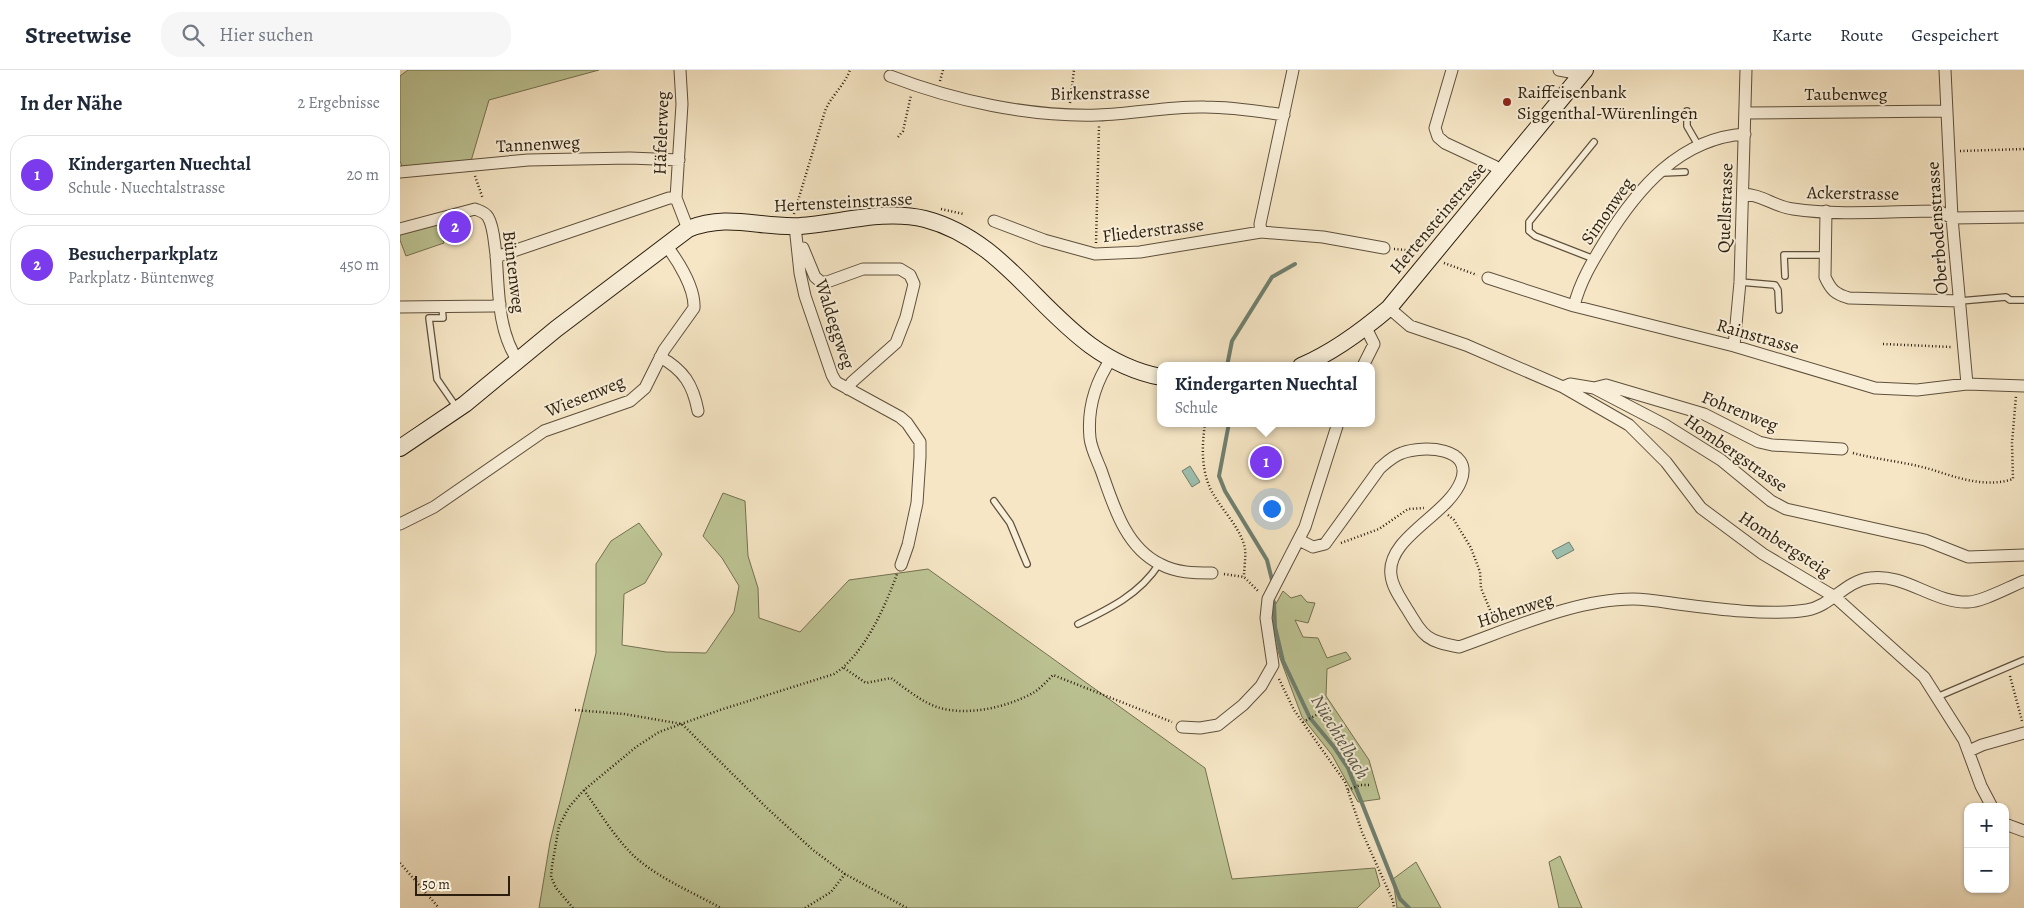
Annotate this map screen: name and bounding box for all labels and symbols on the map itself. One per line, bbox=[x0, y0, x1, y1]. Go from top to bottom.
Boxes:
street label: Birkenstrasse bbox=[1050, 80, 1150, 106]
place label: Raiffeisenbank Siggenthal-Würenlingen bbox=[1517, 80, 1698, 125]
street label: Taubenweg bbox=[1804, 82, 1888, 106]
street label: Häfelerweg bbox=[648, 90, 674, 176]
marker: Raiffeisenbank Siggenthal-Würenlingen bbox=[1501, 96, 1513, 108]
street label: Tannenweg bbox=[495, 130, 581, 158]
street label: Hertensteinstrasse bbox=[1384, 157, 1492, 279]
street label: Oberbodenstrasse bbox=[1920, 161, 1954, 295]
street label: Quellstrasse bbox=[1711, 163, 1739, 253]
street label: Simonweg bbox=[1575, 172, 1639, 250]
street label: Ackerstrasse bbox=[1806, 180, 1899, 206]
street label: Hertensteinstrasse bbox=[773, 186, 913, 218]
pin: 2 bbox=[439, 208, 471, 246]
street label: Fliederstrasse bbox=[1101, 212, 1205, 248]
street label: Büntenweg bbox=[497, 229, 531, 315]
street label: Waldeggweg bbox=[809, 275, 861, 372]
street label: Rainstrasse bbox=[1714, 313, 1802, 359]
street label: Wiesenweg bbox=[541, 369, 628, 423]
street label: Fohrenweg bbox=[1698, 385, 1782, 437]
street label: Hombergstrasse bbox=[1680, 408, 1792, 498]
pin: 1 bbox=[1250, 443, 1282, 481]
your location bbox=[1259, 496, 1285, 522]
street label: Hombergsteig bbox=[1734, 505, 1836, 583]
street label: Höhenweg bbox=[1474, 586, 1556, 634]
water label: Nüechtelbach bbox=[1304, 690, 1376, 784]
scale bar bbox=[415, 873, 510, 896]

